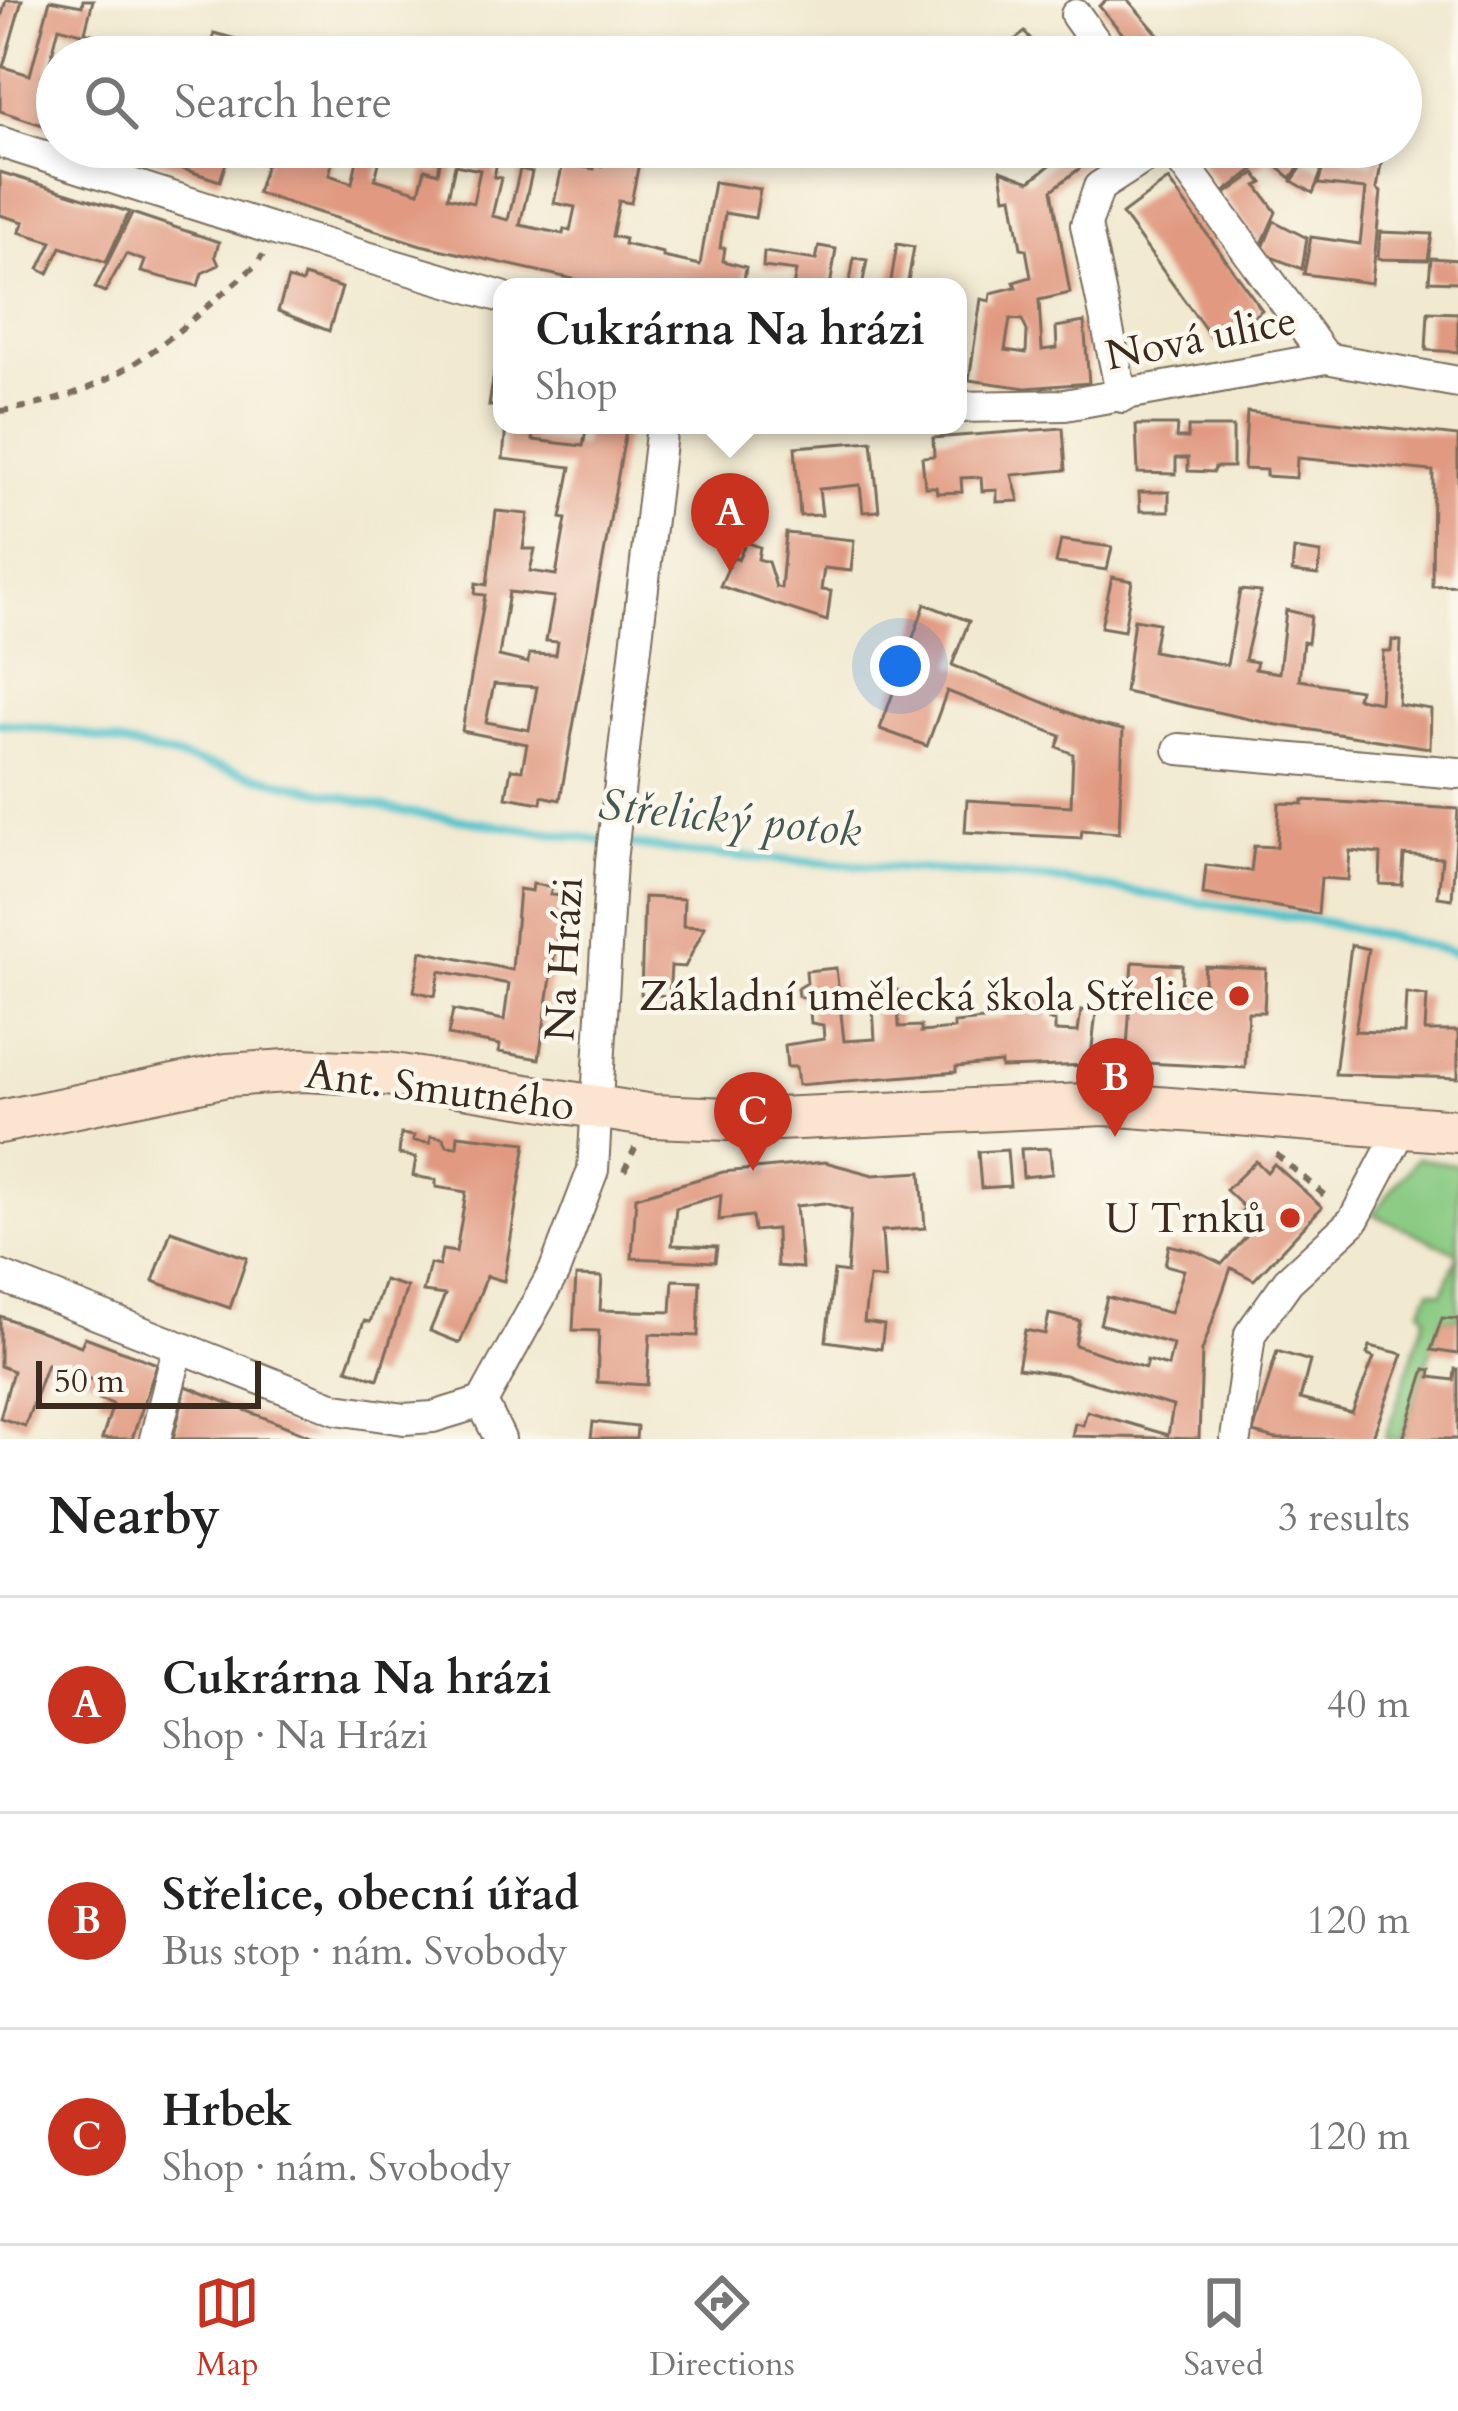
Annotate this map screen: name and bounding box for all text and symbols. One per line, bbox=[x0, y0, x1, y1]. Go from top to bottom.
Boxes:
search box bbox=[36, 36, 1422, 168]
icon: search bbox=[78, 69, 144, 135]
text: Search here bbox=[174, 72, 392, 133]
popup bbox=[493, 278, 967, 434]
street label: Nová ulice bbox=[1101, 292, 1301, 384]
text: Cukrárna Na hrázi bbox=[535, 299, 925, 360]
text: Shop bbox=[535, 360, 618, 413]
pin: A bbox=[691, 473, 769, 572]
your location bbox=[870, 636, 930, 696]
water label: Střelický potok bbox=[596, 774, 864, 862]
street label: Na Hrázi bbox=[531, 875, 597, 1043]
place label: Základní umělecká škola Střelice bbox=[639, 968, 1215, 1025]
marker: Základní umělecká škola Střelice bbox=[1226, 983, 1252, 1009]
pin: B bbox=[1076, 1038, 1154, 1137]
street label: Ant. Smutného bbox=[302, 1045, 578, 1135]
pin: C bbox=[714, 1072, 792, 1171]
place label: U Trnků bbox=[1105, 1190, 1266, 1247]
marker: U Trnků bbox=[1277, 1205, 1303, 1231]
scale bar bbox=[36, 1355, 261, 1408]
text: 50 m bbox=[54, 1359, 125, 1404]
text: Nearby bbox=[48, 1482, 220, 1552]
text: 3 results bbox=[1278, 1491, 1410, 1544]
text: Cukrárna Na hrázi bbox=[162, 1648, 551, 1709]
text: A bbox=[72, 1678, 102, 1731]
text: 40 m bbox=[1327, 1678, 1410, 1731]
text: Shop · Na Hrázi bbox=[162, 1709, 428, 1762]
text: Střelice, obecní úřad bbox=[162, 1864, 579, 1925]
text: B bbox=[73, 1894, 101, 1947]
text: 120 m bbox=[1307, 1894, 1410, 1947]
text: Bus stop · nám. Svobody bbox=[162, 1925, 568, 1978]
text: Hrbek bbox=[162, 2080, 292, 2141]
text: C bbox=[72, 2110, 102, 2163]
text: 120 m bbox=[1307, 2110, 1410, 2163]
text: Shop · nám. Svobody bbox=[162, 2141, 512, 2194]
tab: Map bbox=[194, 2270, 260, 2387]
tab: Directions bbox=[649, 2270, 795, 2387]
tab: Saved bbox=[1184, 2270, 1264, 2387]

